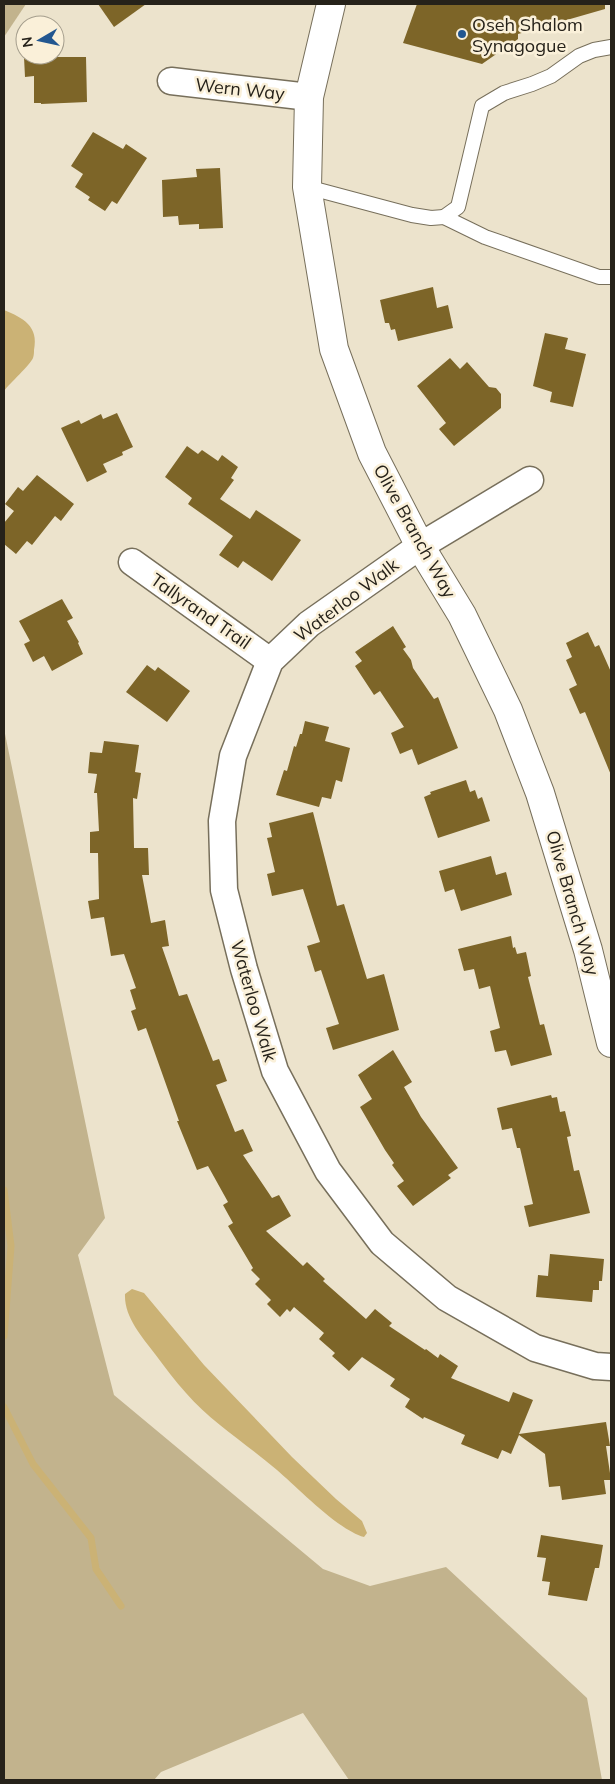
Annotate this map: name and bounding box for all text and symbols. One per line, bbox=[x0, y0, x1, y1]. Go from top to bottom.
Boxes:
place label: Oseh Shalom Synagogue bbox=[472, 13, 583, 57]
north arrow bbox=[15, 15, 65, 65]
marker: Oseh Shalom Synagogue bbox=[456, 28, 468, 40]
text: N bbox=[17, 35, 37, 49]
street label: Wern Way bbox=[194, 73, 286, 105]
street label: Olive Branch Way bbox=[369, 460, 462, 602]
street label: Waterloo Walk bbox=[289, 553, 403, 647]
street label: Tallyrand Trail bbox=[146, 568, 256, 654]
street label: Olive Branch Way bbox=[541, 828, 605, 979]
street label: Waterloo Walk bbox=[226, 938, 283, 1065]

